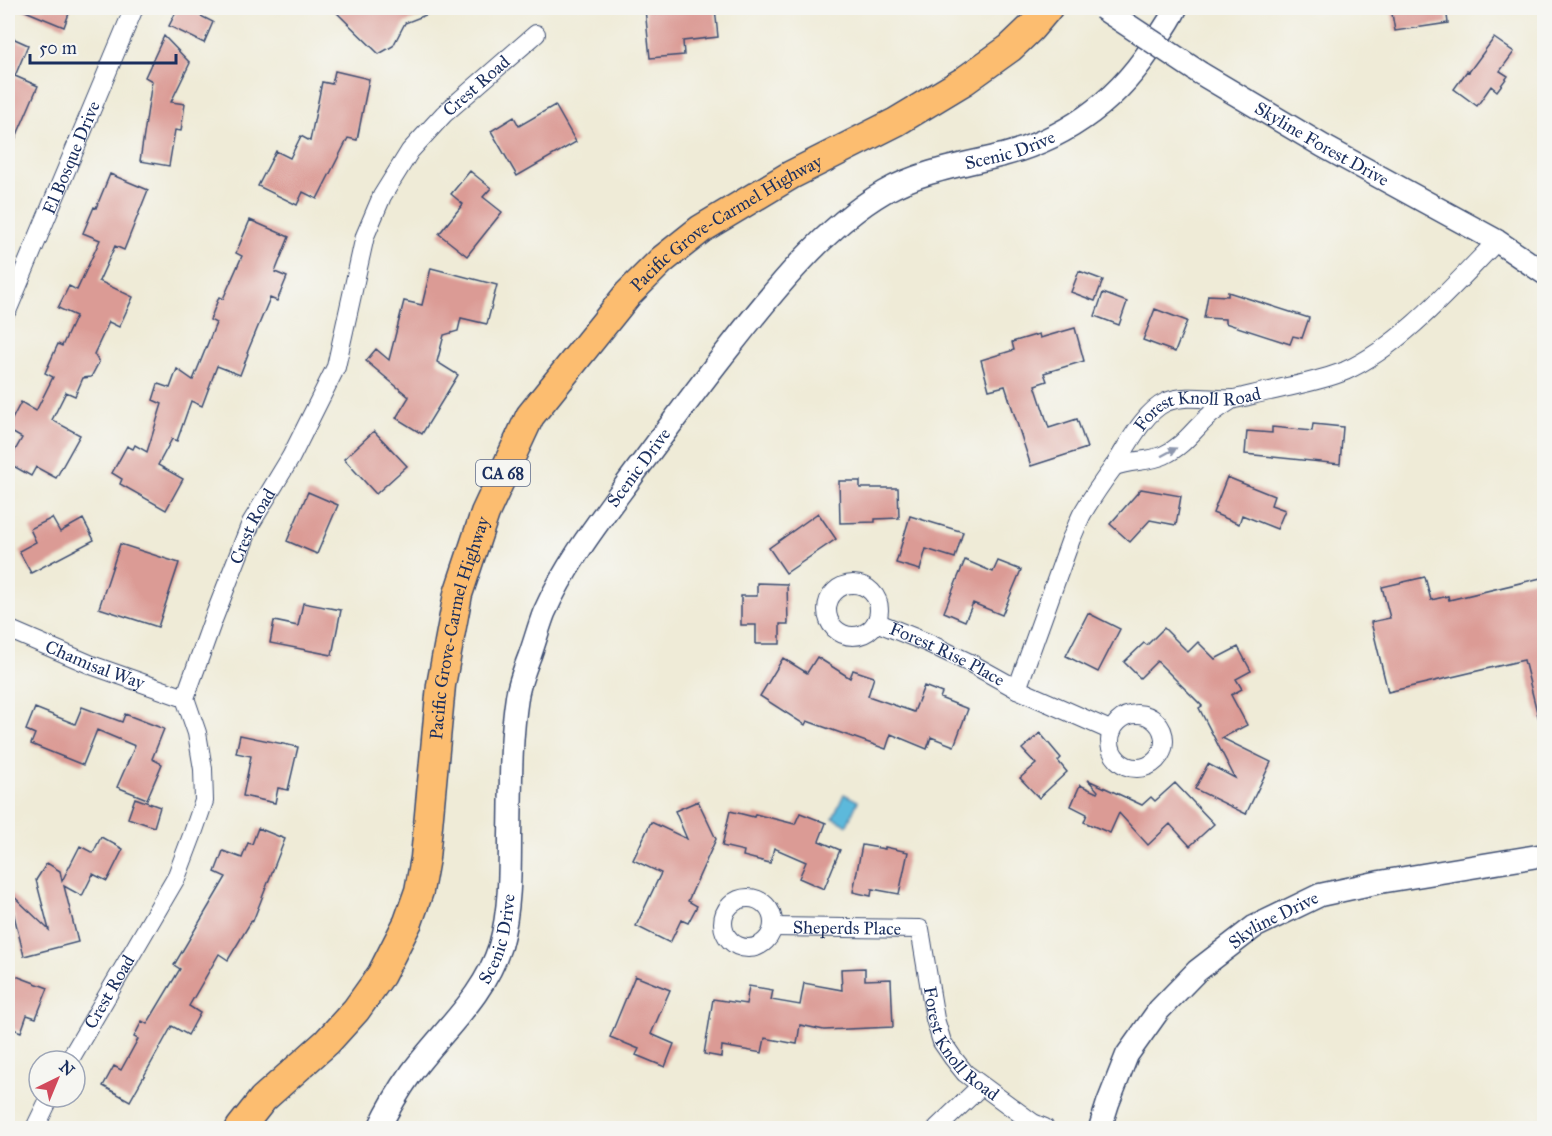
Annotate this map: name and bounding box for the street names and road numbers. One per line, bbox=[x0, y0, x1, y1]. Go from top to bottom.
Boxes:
street label: Crest Road bbox=[438, 51, 514, 121]
street label: Skyline Forest Drive bbox=[1251, 97, 1393, 191]
street label: El Bosque Drive bbox=[38, 98, 105, 218]
street label: Scenic Drive bbox=[963, 126, 1059, 174]
street label: Pacific Grove-Carmel Highway bbox=[626, 150, 826, 296]
street label: Forest Knoll Road bbox=[1129, 382, 1263, 436]
street label: Scenic Drive bbox=[602, 424, 675, 512]
road number: CA 68 bbox=[476, 460, 530, 486]
street label: Crest Road bbox=[225, 485, 280, 567]
street label: Pacific Grove-Carmel Highway bbox=[425, 513, 494, 741]
street label: Forest Rise Place bbox=[886, 618, 1009, 691]
street label: Chamisal Way bbox=[42, 635, 148, 694]
street label: Skyline Drive bbox=[1224, 886, 1322, 954]
street label: Scenic Drive bbox=[474, 893, 520, 988]
street label: Sheperds Place bbox=[793, 916, 901, 940]
street label: Crest Road bbox=[79, 951, 139, 1033]
street label: Forest Knoll Road bbox=[919, 985, 1003, 1105]

